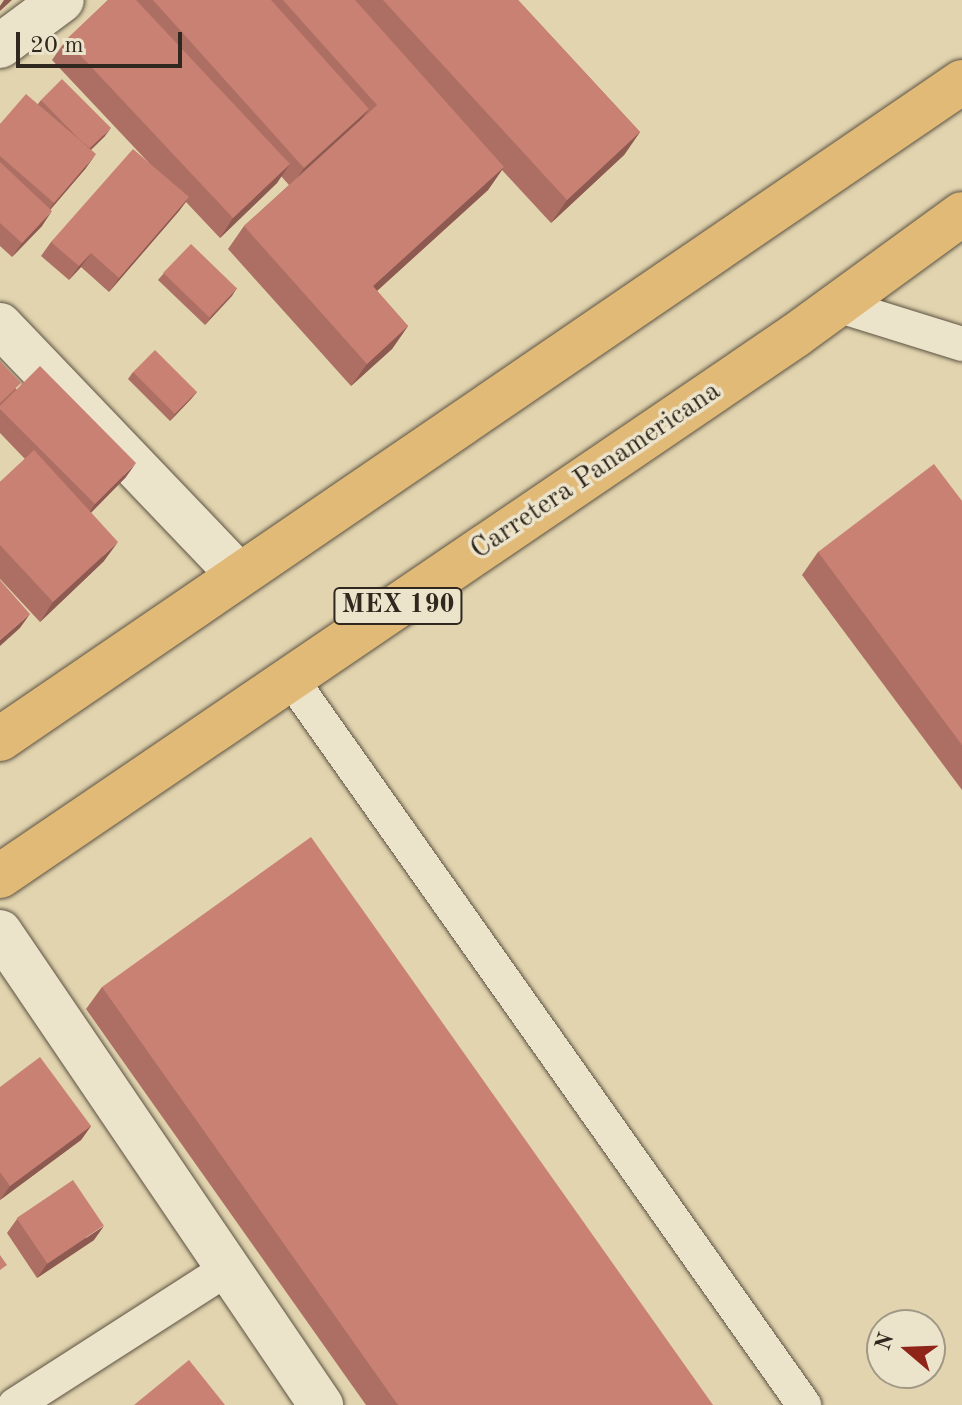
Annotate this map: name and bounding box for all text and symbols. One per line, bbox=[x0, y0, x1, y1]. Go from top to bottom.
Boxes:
scale bar bbox=[20, 16, 186, 66]
text: 20 m bbox=[30, 34, 84, 58]
street label: Carretera Panamericana bbox=[465, 375, 727, 567]
road number: MEX 190 bbox=[332, 584, 464, 628]
north arrow bbox=[866, 1309, 946, 1389]
text: N bbox=[872, 1330, 898, 1353]

